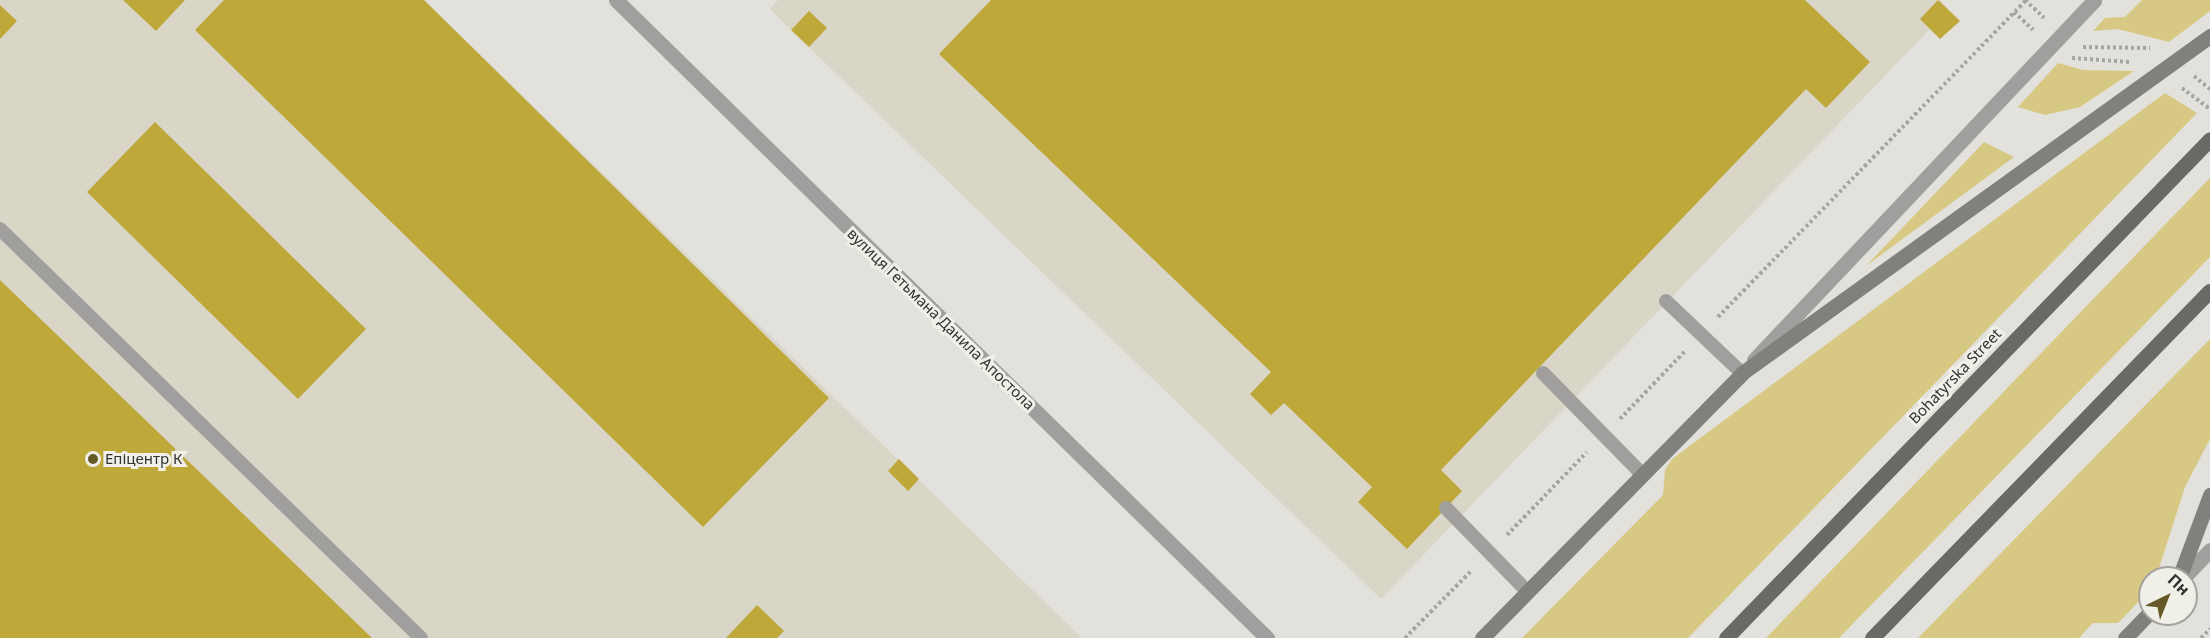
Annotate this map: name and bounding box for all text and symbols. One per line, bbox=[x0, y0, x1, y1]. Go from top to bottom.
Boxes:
street label: вулиця Гетьмана Данила Апостола bbox=[844, 225, 1038, 413]
street label: Bohatyrska Street bbox=[1905, 325, 2005, 427]
place label: Епіцентр К bbox=[105, 450, 182, 468]
marker: Епіцентр К bbox=[86, 452, 100, 466]
north arrow bbox=[2138, 566, 2198, 626]
text: Пн bbox=[2163, 569, 2195, 600]

